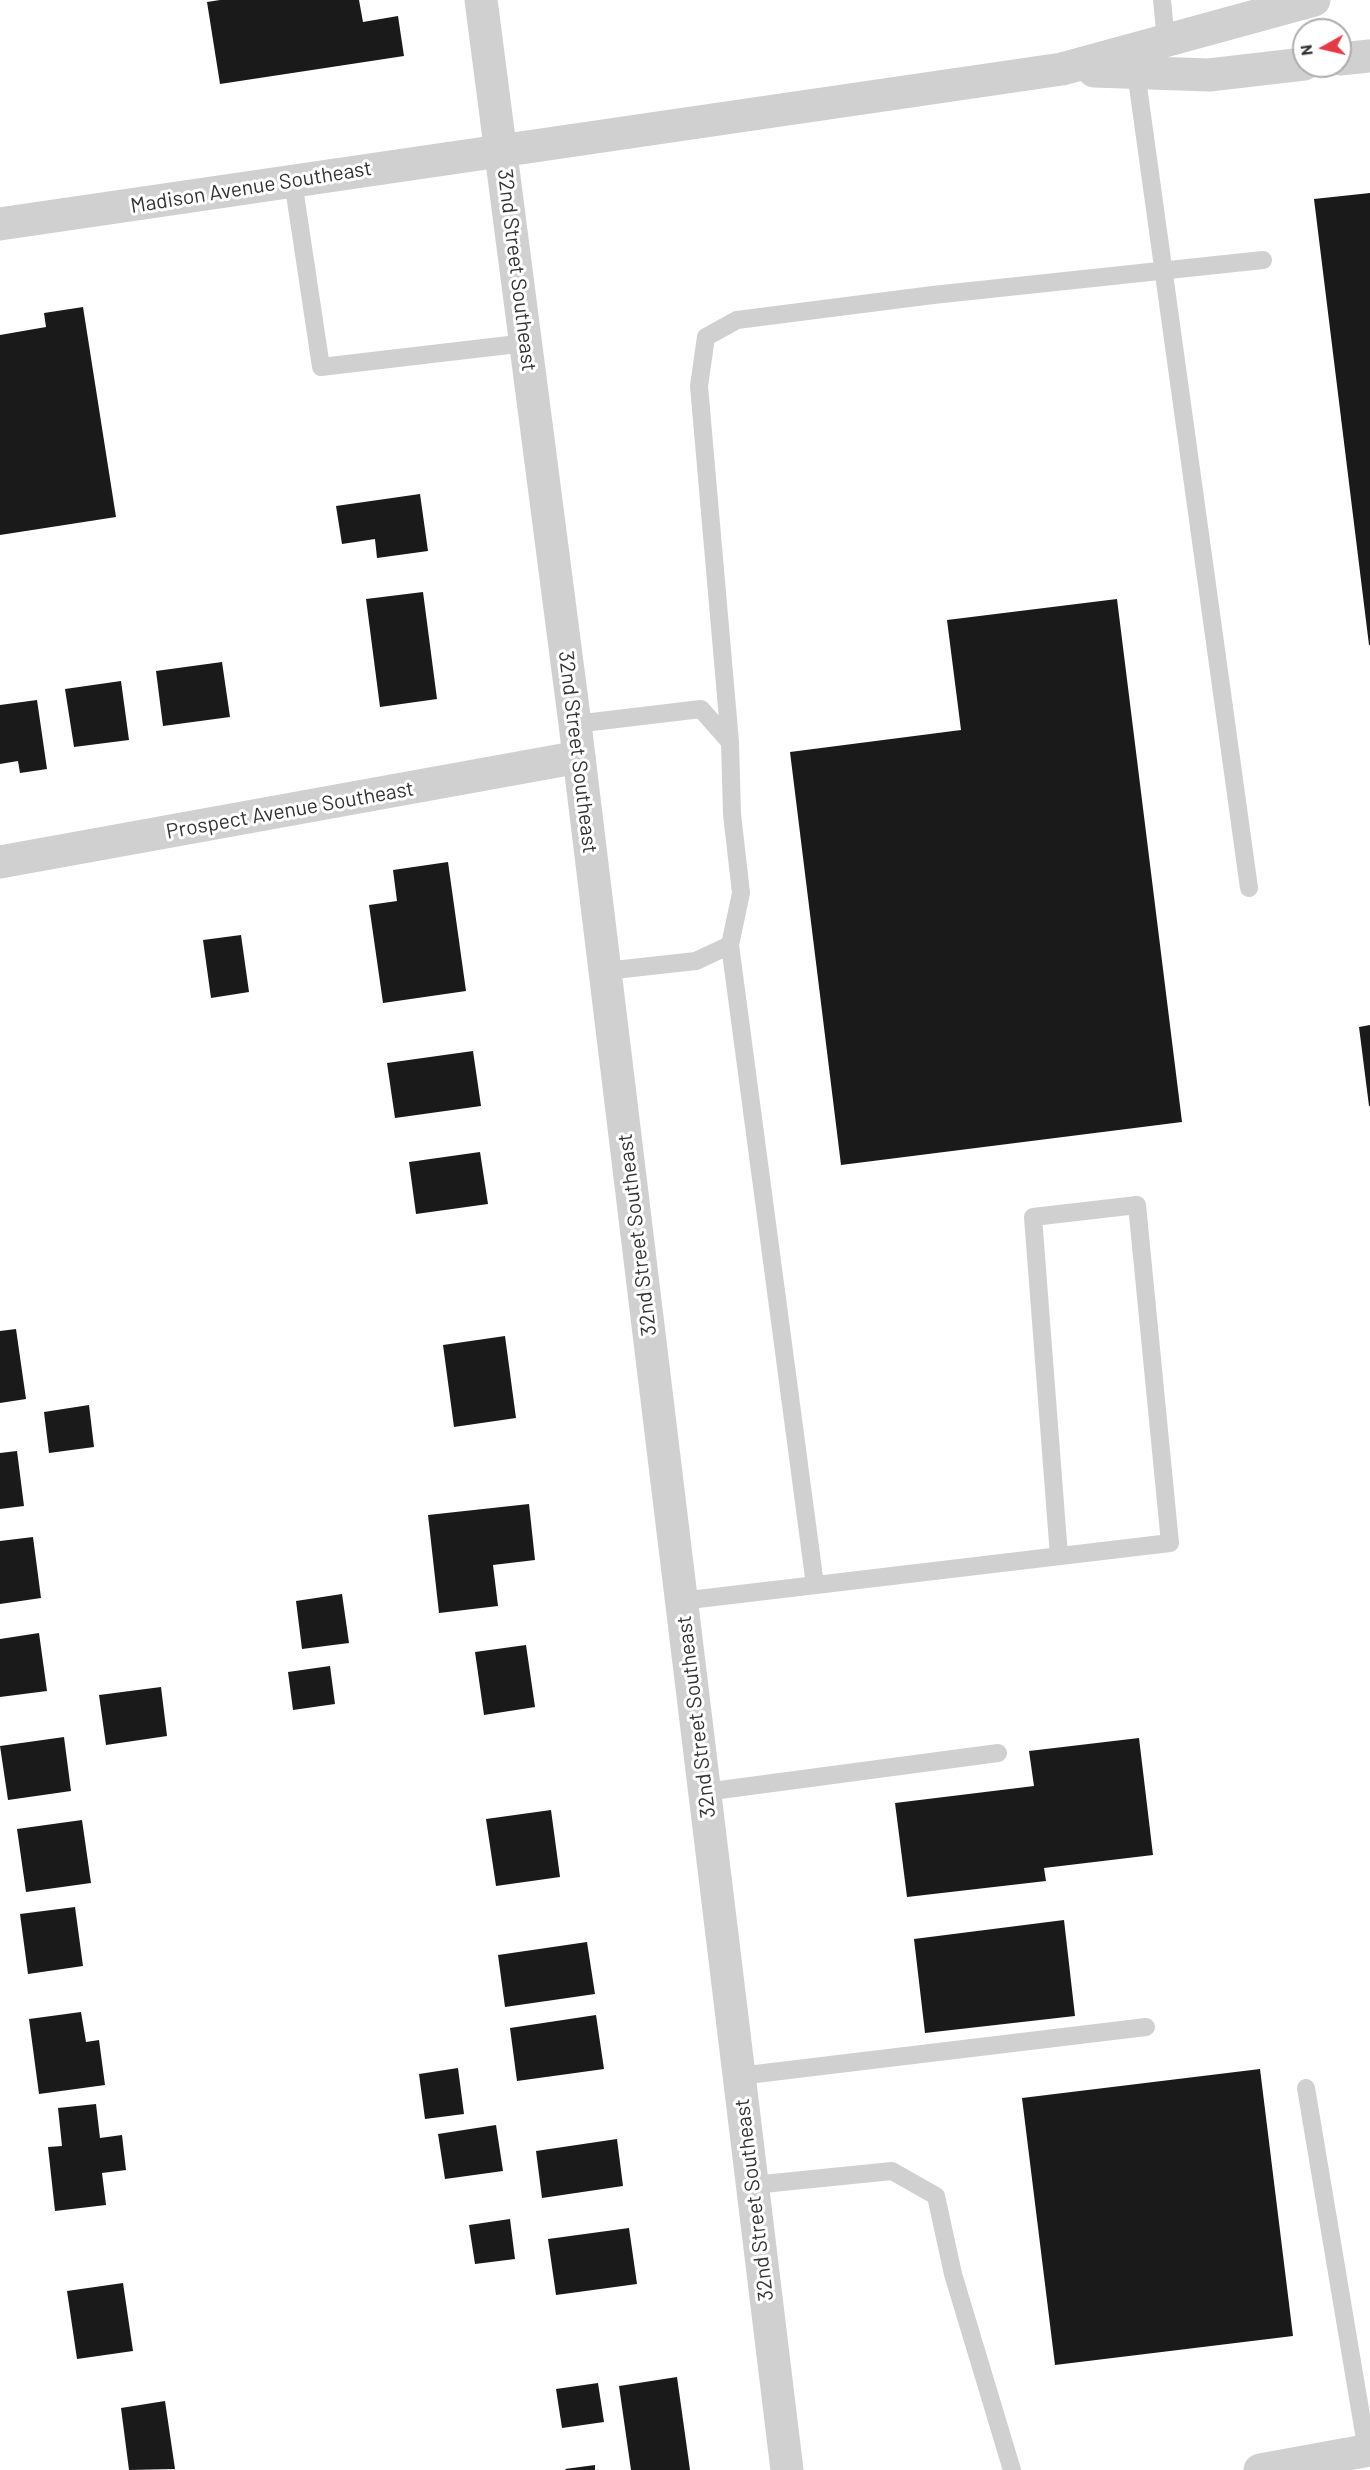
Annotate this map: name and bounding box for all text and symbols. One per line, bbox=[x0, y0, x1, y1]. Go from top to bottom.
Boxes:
north arrow bbox=[1292, 18, 1352, 78]
text: N bbox=[1296, 44, 1316, 57]
street label: Madison Avenue Southeast bbox=[129, 155, 373, 219]
street label: 32nd Street Southeast bbox=[492, 167, 542, 373]
street label: 32nd Street Southeast bbox=[553, 649, 603, 855]
street label: Prospect Avenue Southeast bbox=[164, 776, 416, 844]
street label: 32nd Street Southeast bbox=[612, 1132, 662, 1338]
street label: 32nd Street Southeast bbox=[671, 1614, 721, 1820]
street label: 32nd Street Southeast bbox=[729, 2097, 779, 2303]

